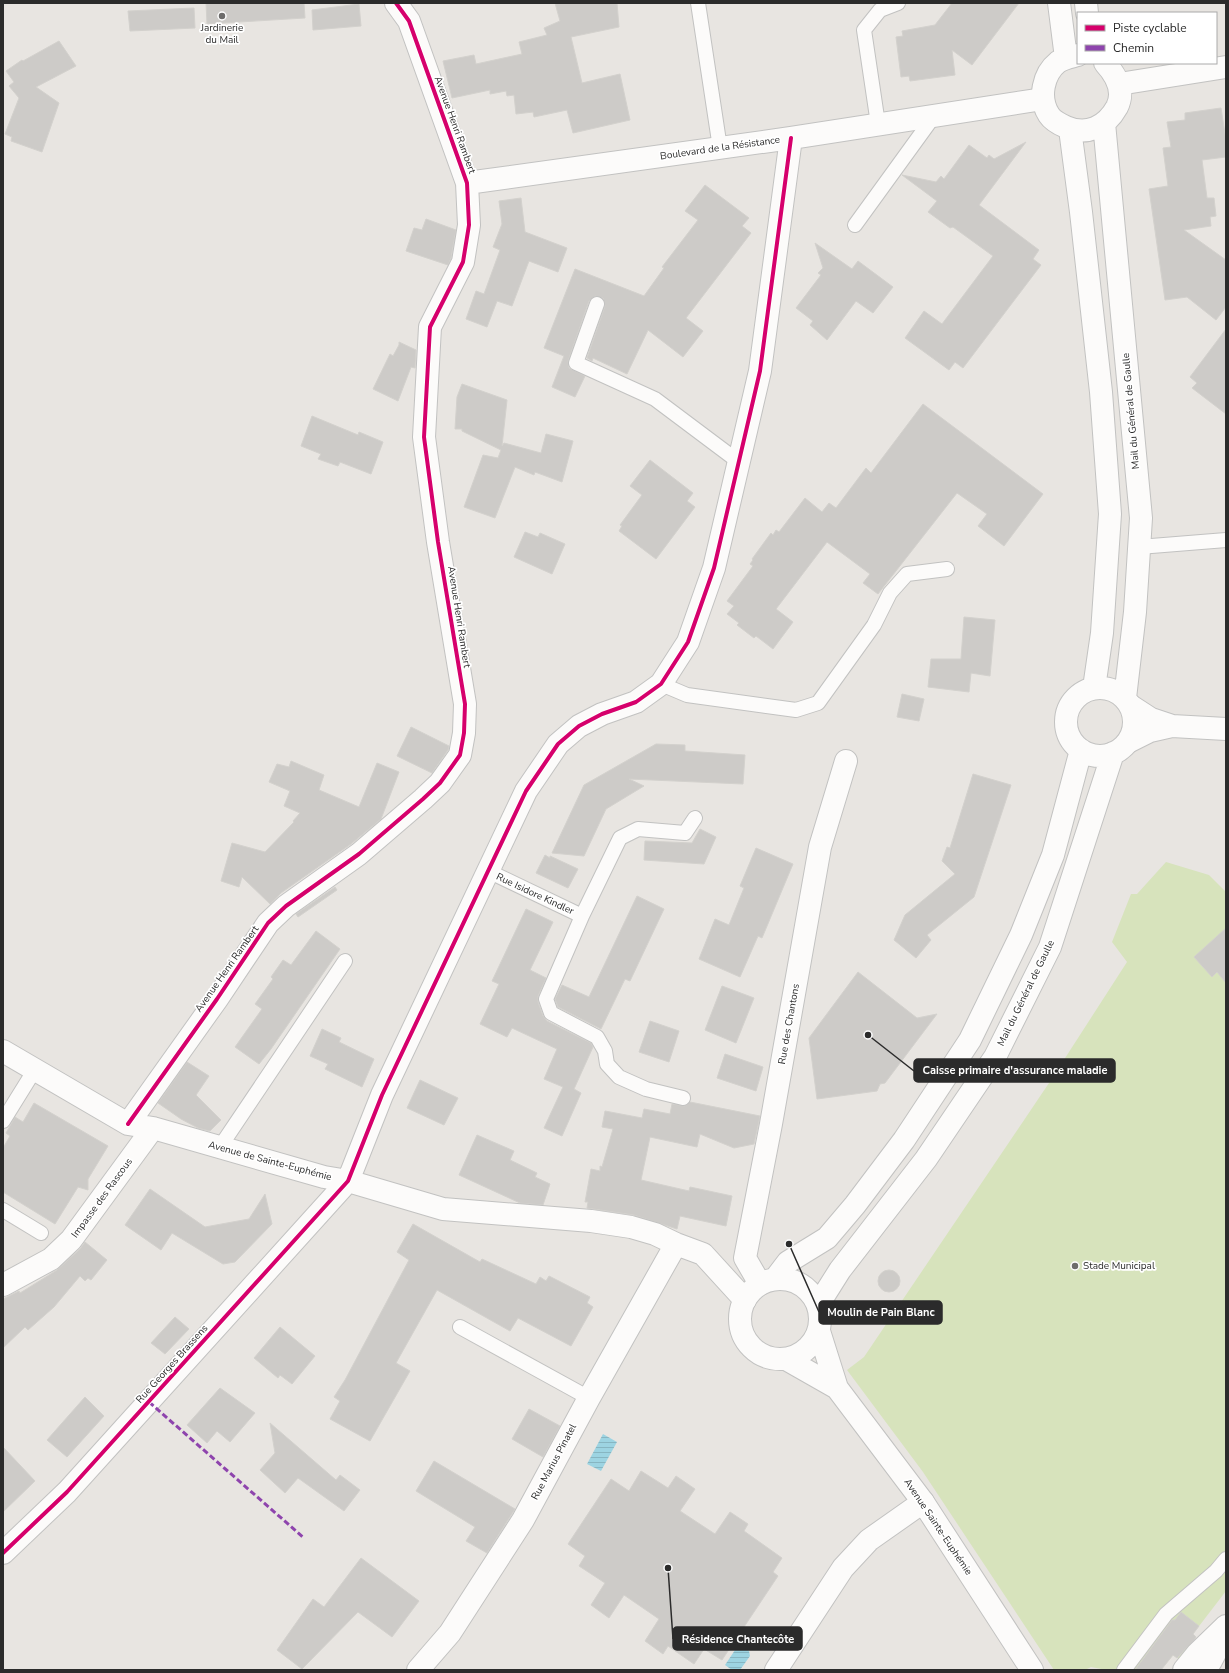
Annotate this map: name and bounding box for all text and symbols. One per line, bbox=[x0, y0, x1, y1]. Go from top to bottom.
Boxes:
marker: Jardinerie du Mail bbox=[217, 11, 227, 21]
legend bbox=[1077, 12, 1217, 64]
text: Piste cyclable bbox=[1113, 20, 1187, 36]
place label: Jardinerie du Mail bbox=[200, 21, 243, 47]
text: Chemin bbox=[1113, 40, 1154, 56]
street label: Avenue Henri Rambert bbox=[431, 74, 479, 176]
street label: Boulevard de la Résistance bbox=[659, 133, 781, 163]
street label: Mail du Général de Gaulle bbox=[1119, 352, 1143, 470]
street label: Avenue Henri Rambert bbox=[444, 565, 474, 669]
street label: Rue Isidore Kindler bbox=[494, 870, 577, 918]
street label: Avenue Henri Rambert bbox=[192, 923, 262, 1015]
street label: Mail du Général de Gaulle bbox=[994, 937, 1058, 1049]
street label: Rue des Chantons bbox=[775, 982, 803, 1065]
callout: Caisse primaire d'assurance maladie bbox=[914, 1059, 1115, 1082]
text: Caisse primaire d'assurance maladie bbox=[923, 1063, 1107, 1078]
street label: Avenue de Sainte-Euphémie bbox=[207, 1138, 333, 1184]
street label: Impasse des Rascous bbox=[68, 1155, 136, 1241]
place label: Stade Municipal bbox=[1083, 1259, 1155, 1273]
marker: Stade Municipal bbox=[1070, 1261, 1080, 1271]
callout: Moulin de Pain Blanc bbox=[819, 1301, 942, 1324]
text: Moulin de Pain Blanc bbox=[827, 1305, 935, 1320]
street label: Rue Georges Brassens bbox=[133, 1321, 211, 1406]
street label: Rue Marius Pinatel bbox=[528, 1421, 580, 1503]
street label: Avenue Sainte-Euphémie bbox=[900, 1476, 976, 1578]
callout: Résidence Chantecôte bbox=[673, 1627, 802, 1650]
text: Résidence Chantecôte bbox=[682, 1632, 794, 1647]

